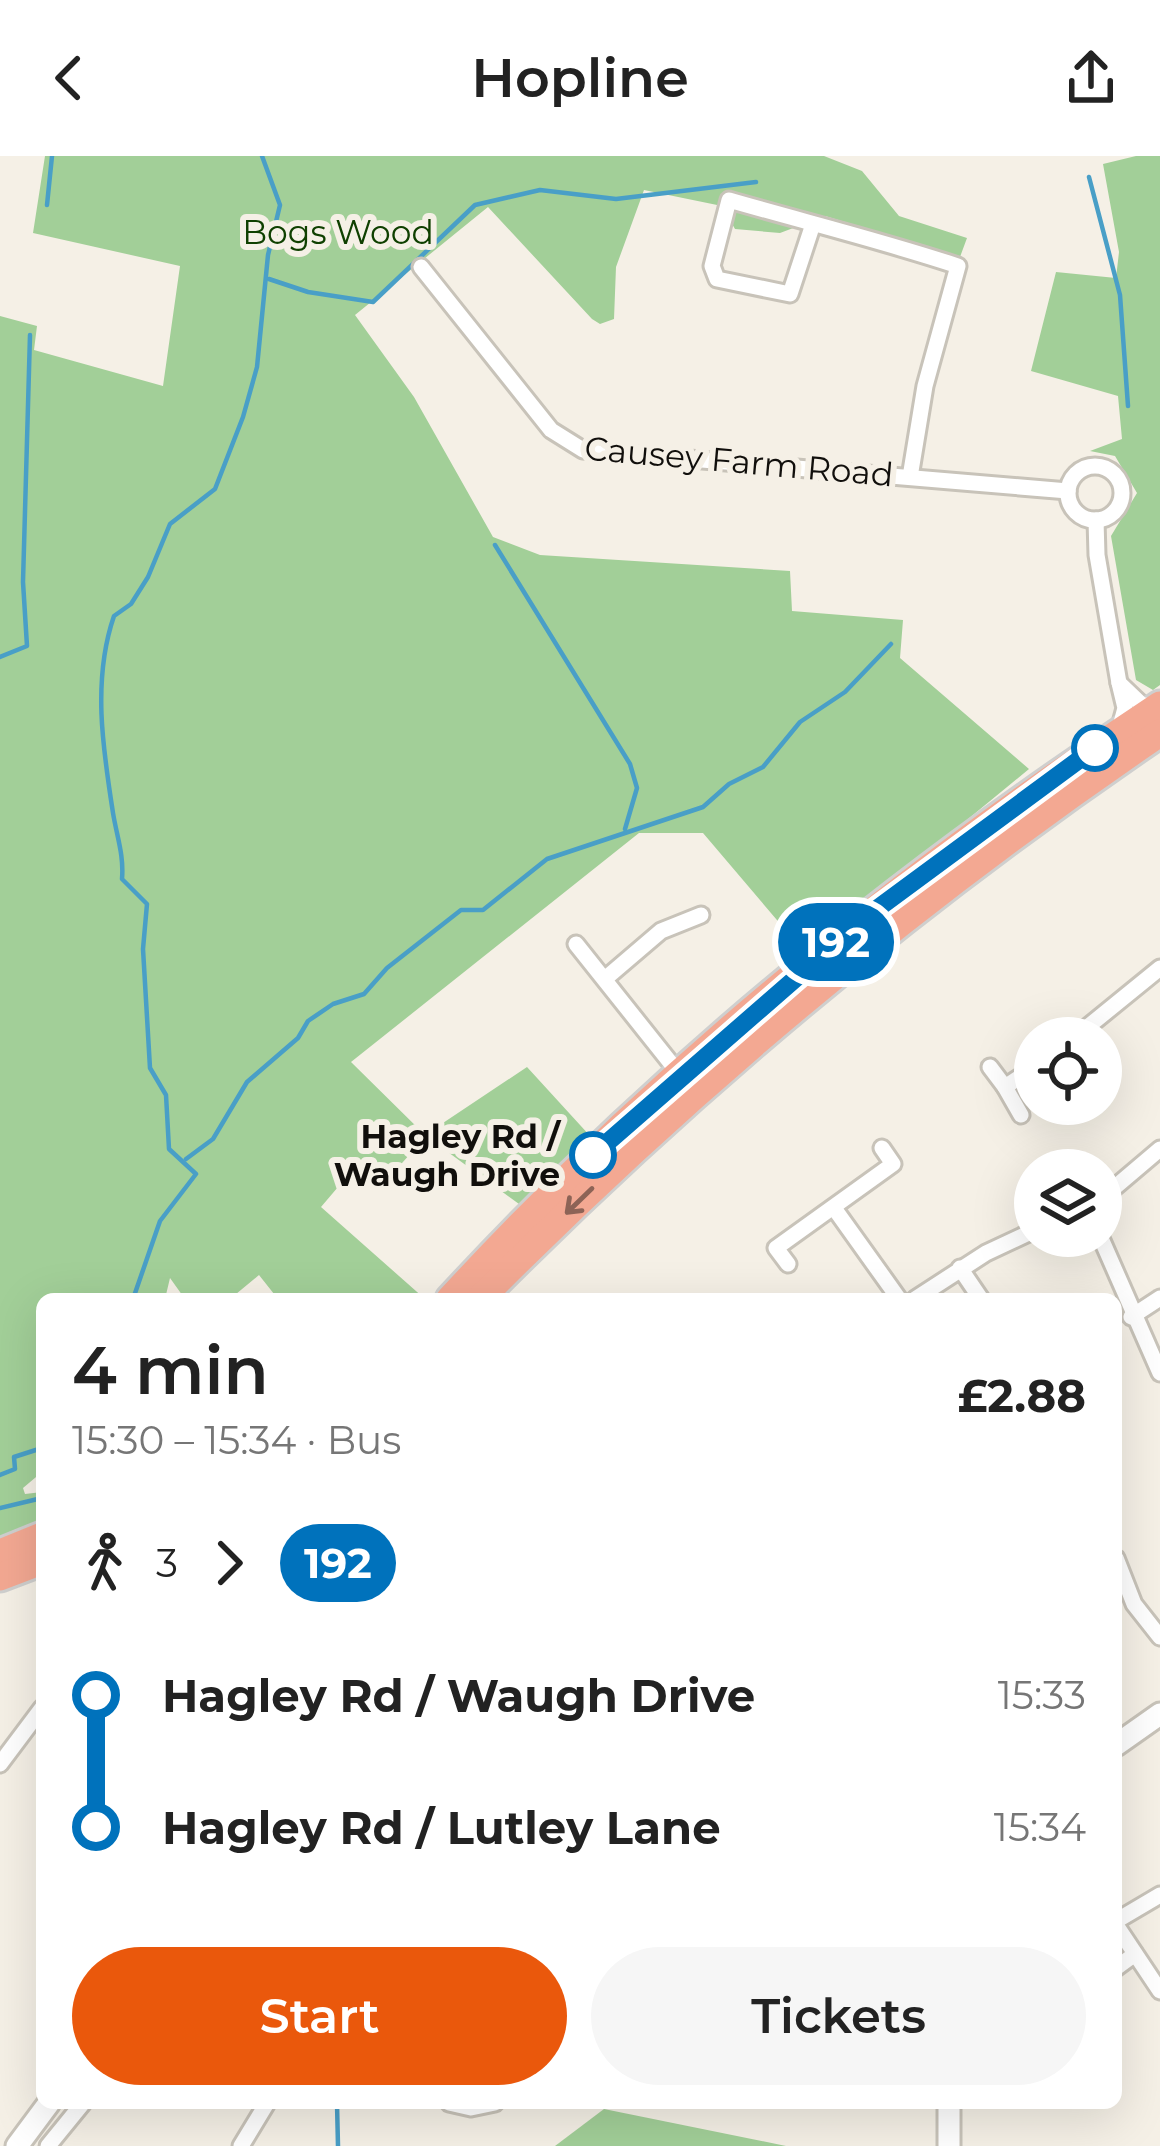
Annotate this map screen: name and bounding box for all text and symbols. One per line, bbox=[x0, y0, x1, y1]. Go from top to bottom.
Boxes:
icon: back bbox=[36, 45, 102, 111]
text: Hopline bbox=[471, 45, 689, 111]
icon: share bbox=[1058, 45, 1124, 111]
park label: Bogs Wood bbox=[242, 212, 434, 252]
street label: Causey Farm Road bbox=[583, 428, 895, 494]
unlabelled marker bbox=[1073, 726, 1117, 770]
line badge: 192 bbox=[767, 903, 905, 981]
text: 192 bbox=[802, 916, 870, 968]
map controls bbox=[1014, 1017, 1122, 1257]
button: locate bbox=[1014, 1017, 1122, 1125]
place label: Hagley Rd / Waugh Drive bbox=[334, 1116, 562, 1194]
marker: Hagley Rd / Waugh Drive bbox=[571, 1133, 615, 1177]
button: layers bbox=[1014, 1149, 1122, 1257]
one-way arrow bbox=[565, 1186, 594, 1214]
text: 4 min bbox=[72, 1330, 269, 1411]
text: £2.88 bbox=[958, 1368, 1086, 1423]
text: 15:30 – 15:34 · Bus bbox=[72, 1416, 401, 1464]
icon: walk bbox=[72, 1530, 138, 1596]
icon: forward bbox=[196, 1530, 262, 1596]
text: 192 bbox=[304, 1537, 372, 1589]
text: 3 bbox=[156, 1539, 178, 1587]
text: Hagley Rd / Waugh Drive bbox=[162, 1668, 755, 1723]
text: 15:33 bbox=[998, 1671, 1086, 1719]
text: Hagley Rd / Lutley Lane bbox=[162, 1800, 721, 1855]
text: 15:34 bbox=[994, 1803, 1086, 1851]
button: Start bbox=[72, 1947, 567, 2085]
button: Tickets bbox=[591, 1947, 1086, 2085]

